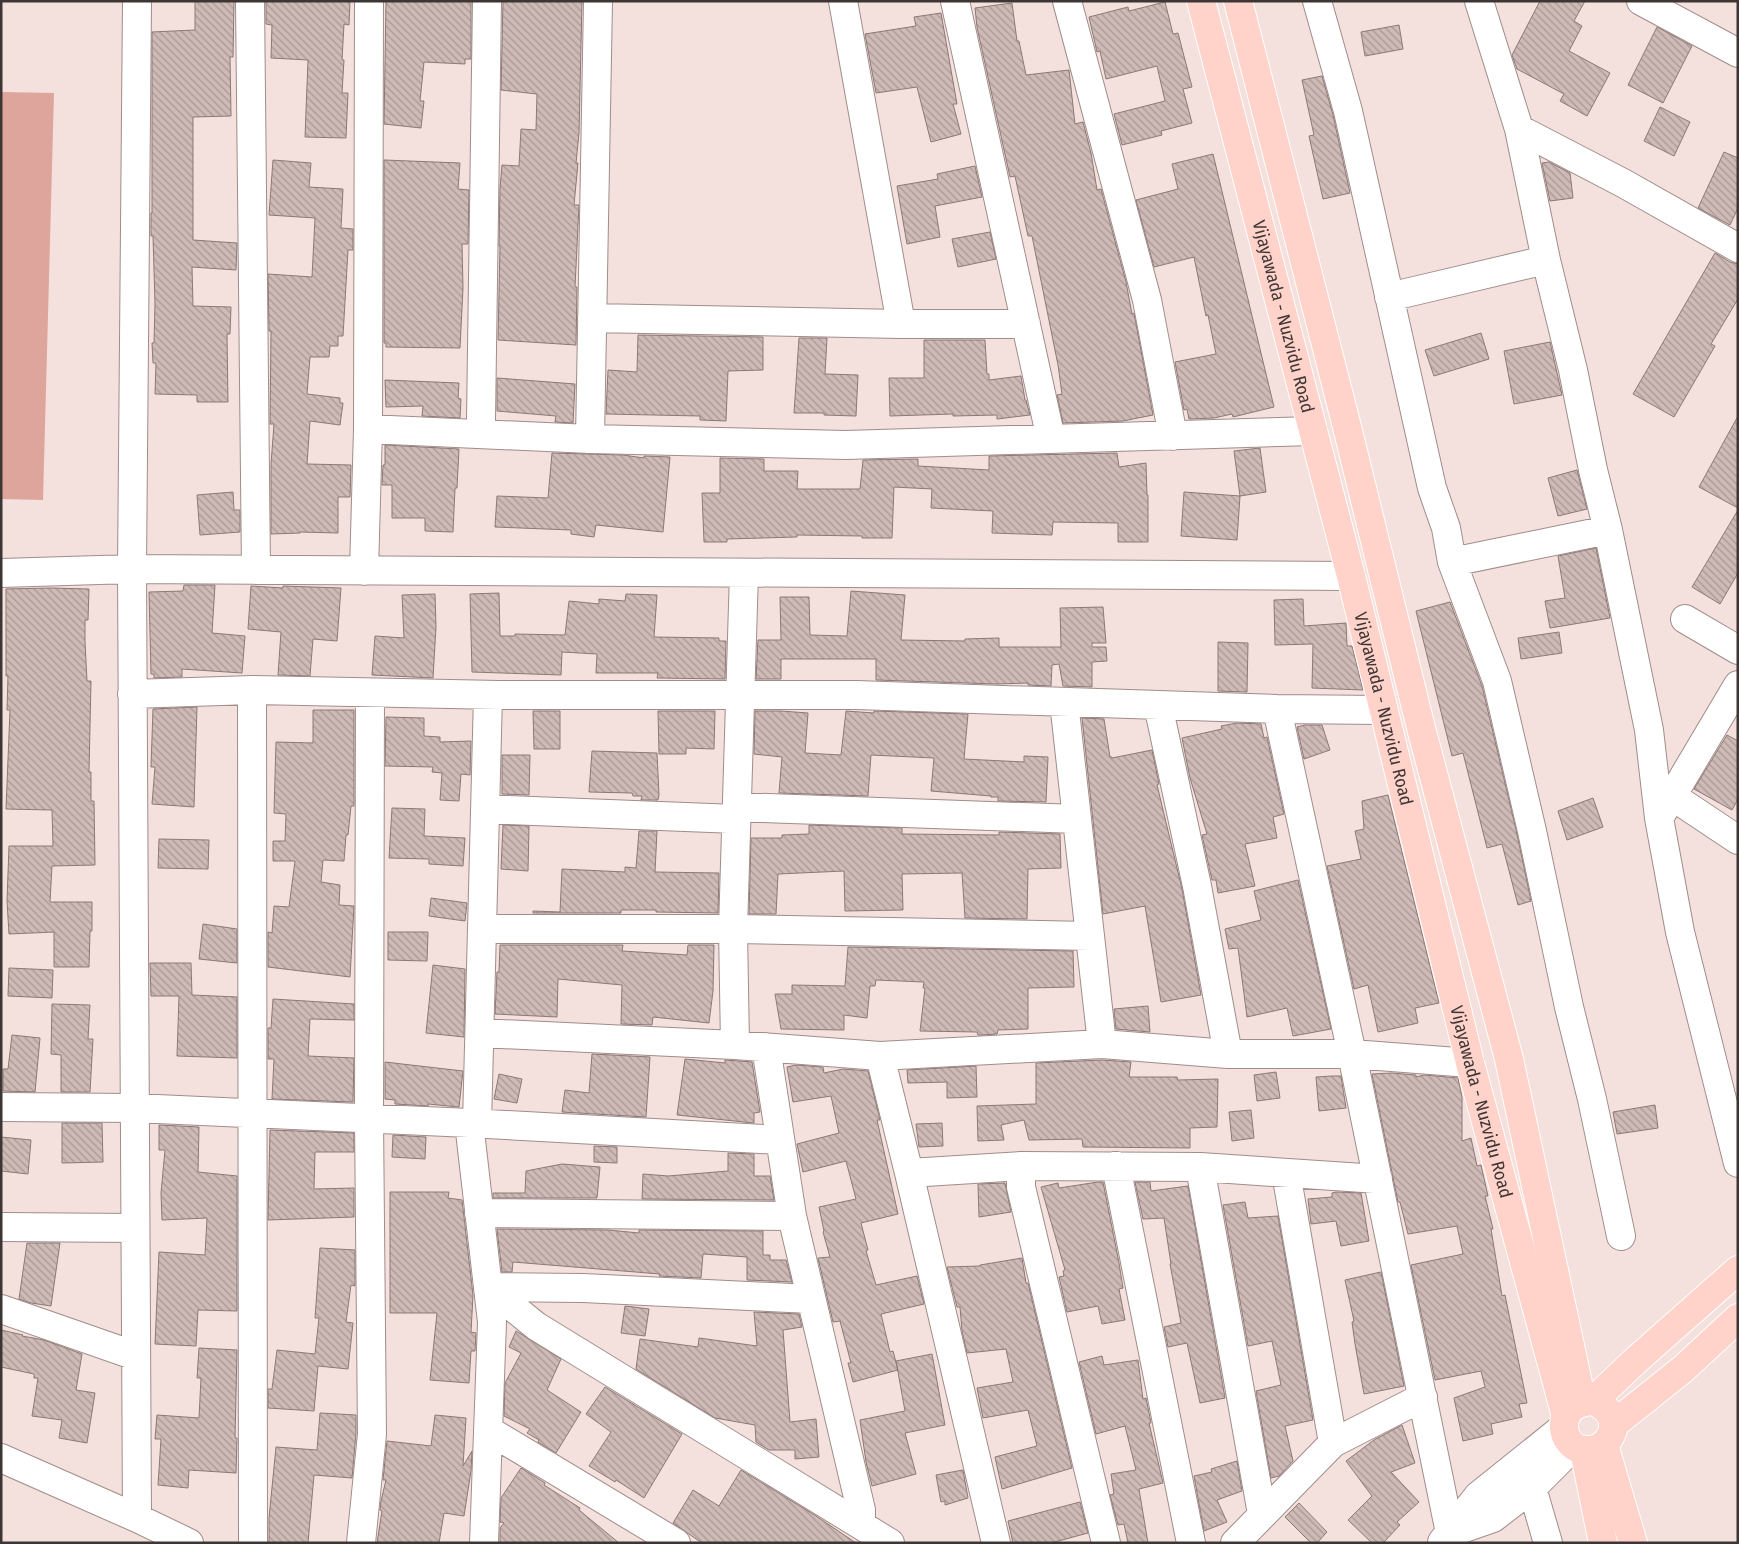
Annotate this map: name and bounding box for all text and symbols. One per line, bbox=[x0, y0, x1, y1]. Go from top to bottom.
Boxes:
street label: Vijayawada - Nuzvidu Road bbox=[1248, 218, 1319, 415]
street label: Vijayawada - Nuzvidu Road bbox=[1349, 610, 1418, 808]
street label: Vijayawada - Nuzvidu Road bbox=[1445, 1003, 1517, 1200]

